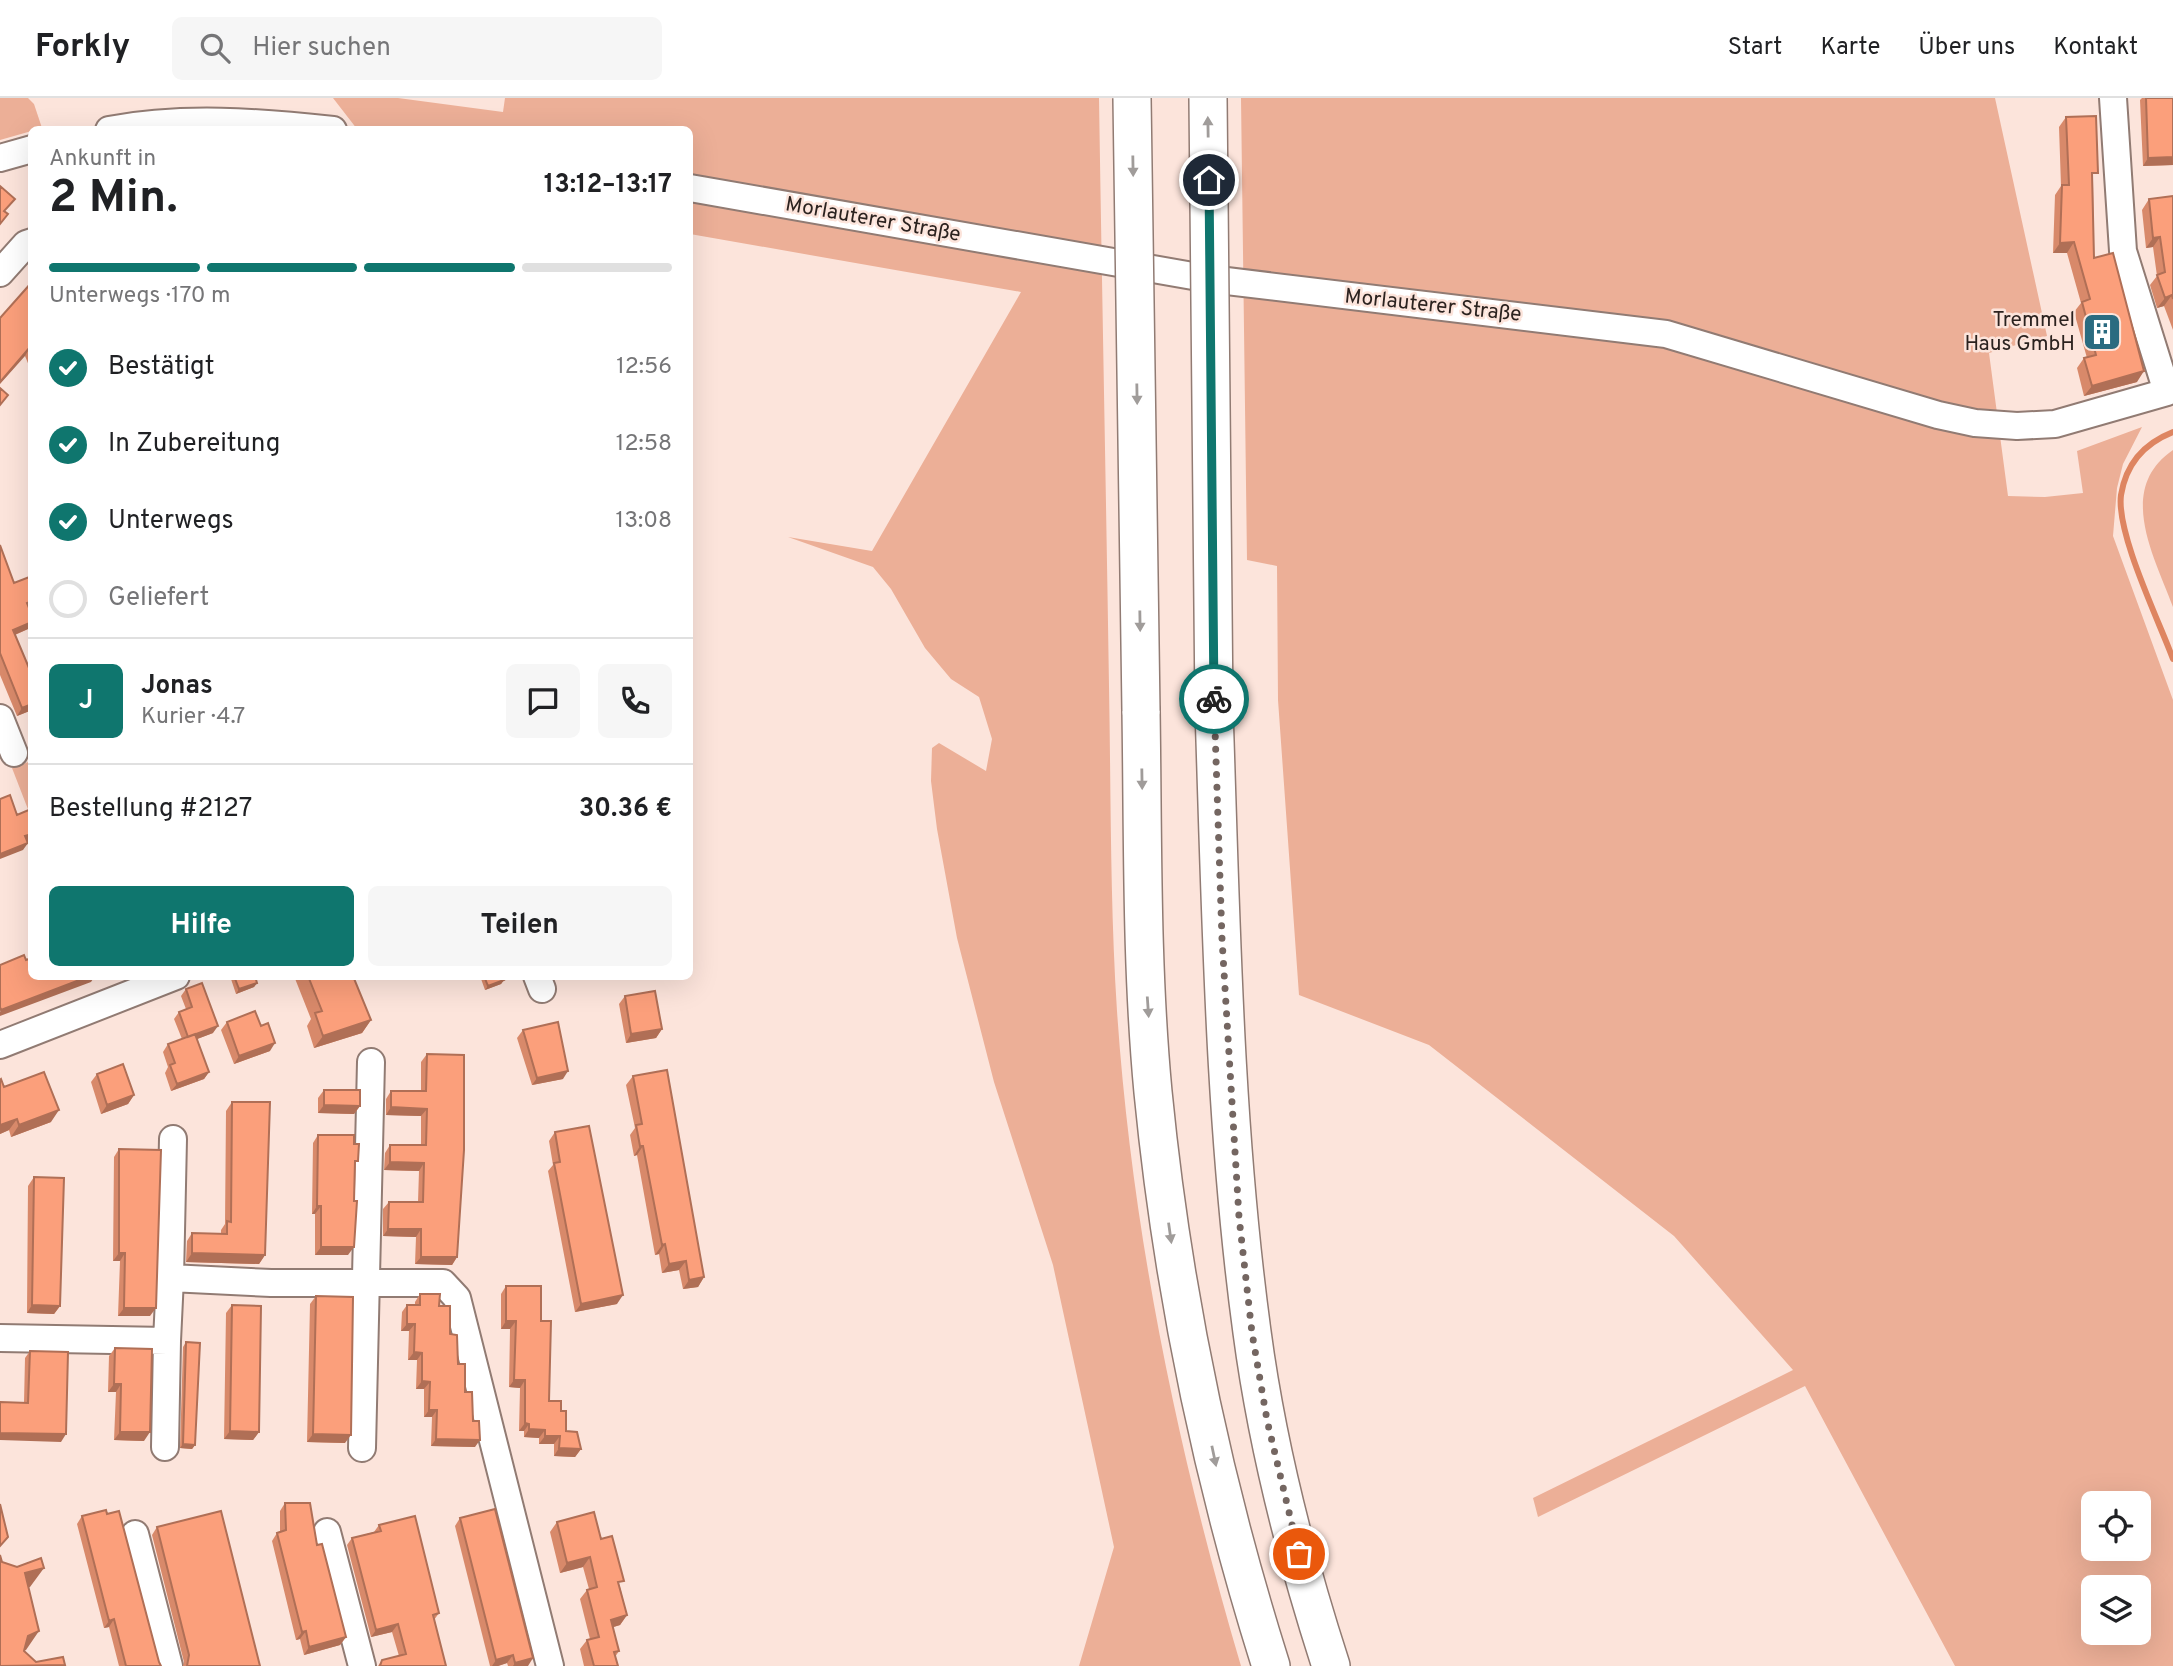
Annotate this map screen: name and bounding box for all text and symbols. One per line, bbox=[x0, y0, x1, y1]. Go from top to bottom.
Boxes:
search box bbox=[172, 17, 662, 80]
text: Forkly bbox=[35, 27, 130, 69]
icon: search bbox=[196, 29, 234, 67]
text: Hier suchen bbox=[252, 32, 391, 65]
text: Start bbox=[1728, 33, 1782, 63]
text: Karte bbox=[1820, 33, 1880, 63]
text: Über uns bbox=[1918, 33, 2015, 63]
text: Kontakt bbox=[2053, 33, 2138, 63]
one-way arrow bbox=[1203, 116, 1214, 138]
text: Ankunft in bbox=[49, 145, 156, 174]
pin bbox=[1179, 150, 1239, 210]
one-way arrow bbox=[1128, 155, 1139, 177]
icon: home bbox=[1190, 161, 1228, 199]
text: 13:12–13:17 bbox=[544, 169, 672, 202]
text: 2 Min. bbox=[49, 170, 178, 229]
street label: Morlauterer Straße bbox=[783, 191, 963, 249]
text: Unterwegs · 170 m bbox=[49, 282, 231, 311]
street label: Morlauterer Straße bbox=[1343, 283, 1523, 329]
place label: Tremmel Haus GmbH bbox=[1965, 307, 2075, 358]
building icon: Tremmel Haus GmbH bbox=[2081, 311, 2123, 353]
icon: check bbox=[49, 349, 87, 387]
text: Bestätigt bbox=[108, 351, 215, 384]
text: 12:56 bbox=[616, 353, 672, 382]
one-way arrow bbox=[1131, 383, 1142, 405]
icon: check bbox=[49, 426, 87, 464]
text: In Zubereitung bbox=[108, 428, 280, 461]
text: 12:58 bbox=[616, 430, 672, 459]
icon: check bbox=[49, 503, 87, 541]
text: Unterwegs bbox=[108, 505, 234, 538]
text: 13:08 bbox=[616, 507, 672, 536]
text: Geliefert bbox=[108, 582, 209, 615]
one-way arrow bbox=[1134, 610, 1146, 632]
button: chat bbox=[506, 664, 580, 738]
button: phone bbox=[598, 664, 672, 738]
courier bbox=[1179, 664, 1249, 734]
text: Jonas bbox=[141, 670, 213, 703]
icon: bike bbox=[1195, 680, 1233, 718]
text: J bbox=[79, 685, 93, 718]
text: Kurier · 4.7 bbox=[141, 703, 245, 732]
one-way arrow bbox=[1136, 769, 1148, 791]
text: Bestellung #2127 bbox=[49, 793, 252, 826]
text: 30.36 € bbox=[579, 793, 672, 826]
button: Hilfe bbox=[49, 886, 354, 966]
button: Teilen bbox=[368, 886, 672, 966]
one-way arrow bbox=[1143, 996, 1154, 1018]
one-way arrow bbox=[1164, 1222, 1175, 1244]
one-way arrow bbox=[1209, 1445, 1220, 1467]
map controls bbox=[2081, 1491, 2151, 1645]
button: locate bbox=[2081, 1491, 2151, 1561]
pin bbox=[1269, 1524, 1329, 1584]
icon: bag bbox=[1280, 1535, 1318, 1573]
button: layers bbox=[2081, 1575, 2151, 1645]

